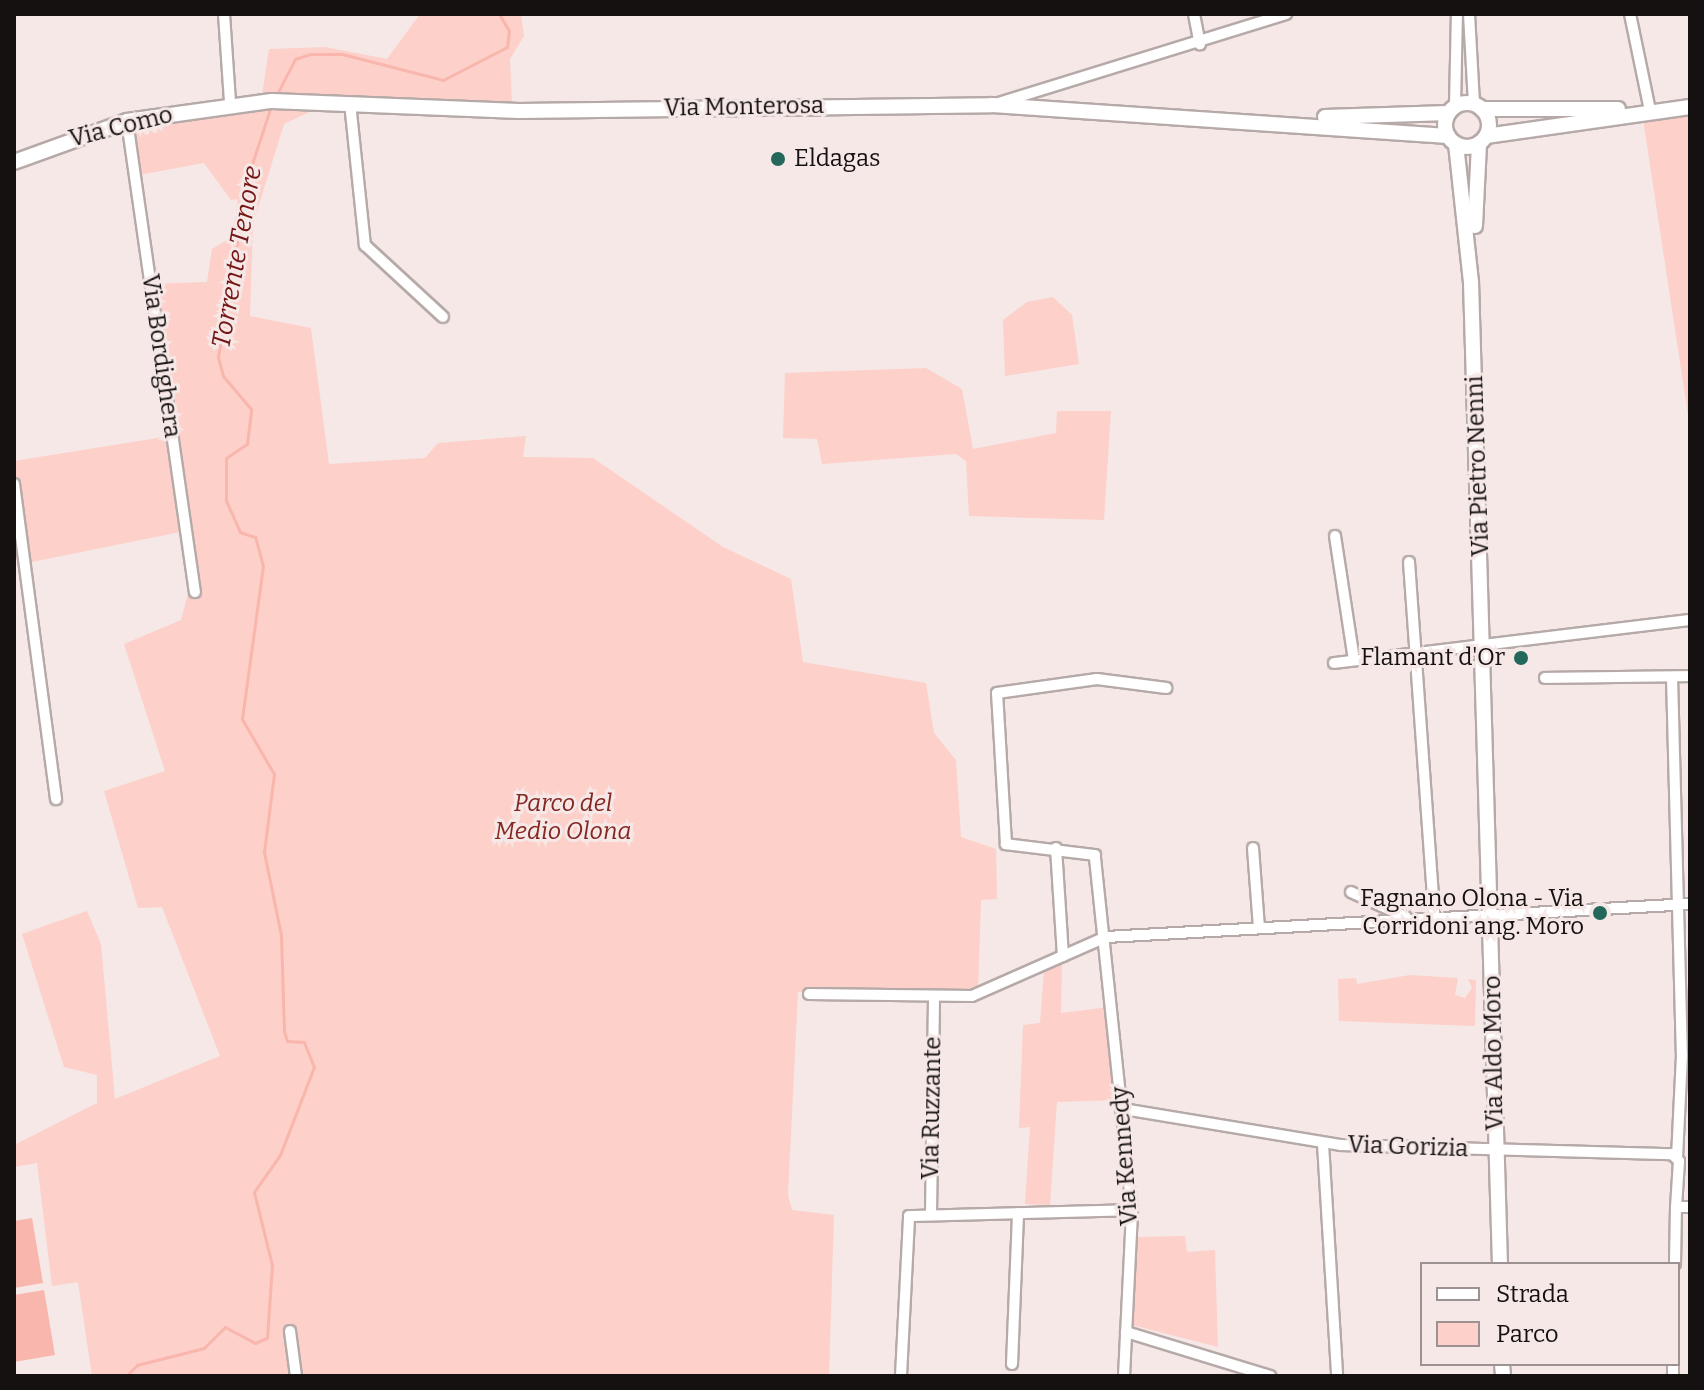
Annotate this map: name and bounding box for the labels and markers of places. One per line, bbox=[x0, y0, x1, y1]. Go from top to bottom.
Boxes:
place label: Eldagas bbox=[794, 145, 881, 173]
marker: Eldagas bbox=[769, 150, 787, 168]
place label: Flamant d'Or bbox=[1361, 644, 1505, 672]
marker: Flamant d'Or bbox=[1512, 649, 1530, 667]
place label: Fagnano Olona - Via Corridoni ang. Moro bbox=[1360, 885, 1584, 941]
marker: Fagnano Olona - Via Corridoni ang. Moro bbox=[1591, 904, 1609, 922]

